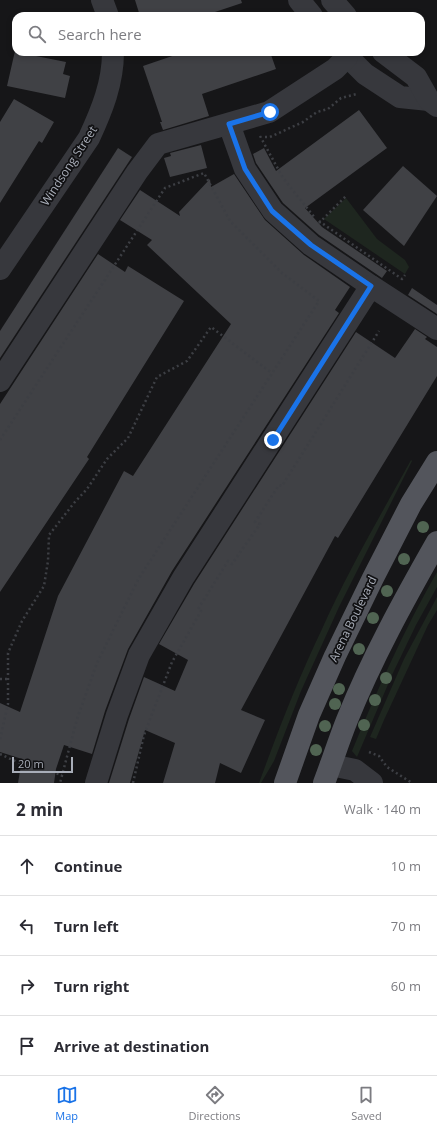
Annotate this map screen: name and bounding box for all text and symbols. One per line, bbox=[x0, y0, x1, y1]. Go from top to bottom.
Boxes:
search box bbox=[12, 12, 425, 56]
icon: search bbox=[26, 23, 48, 45]
text: Search here bbox=[58, 24, 142, 44]
route start bbox=[261, 103, 279, 121]
street label: Windsong Street bbox=[36, 122, 101, 209]
route end bbox=[264, 431, 282, 449]
street label: Arena Boulevard bbox=[324, 573, 381, 664]
scale bar bbox=[12, 755, 73, 774]
text: 20 m bbox=[18, 756, 44, 771]
text: 2 min bbox=[16, 798, 63, 821]
text: Walk · 140 m bbox=[344, 800, 421, 818]
icon: ahead bbox=[16, 855, 38, 877]
text: Continue bbox=[54, 856, 122, 876]
text: 10 m bbox=[391, 857, 421, 875]
icon: left bbox=[16, 915, 38, 937]
text: Turn left bbox=[54, 916, 119, 936]
text: 70 m bbox=[391, 917, 421, 935]
icon: right bbox=[16, 975, 38, 997]
text: Turn right bbox=[54, 976, 129, 996]
text: 60 m bbox=[391, 977, 421, 995]
icon: arrive bbox=[16, 1035, 38, 1057]
text: Arrive at destination bbox=[54, 1036, 209, 1056]
tab: Map bbox=[55, 1084, 78, 1123]
tab: Directions bbox=[189, 1084, 241, 1123]
tab: Saved bbox=[351, 1084, 382, 1123]

